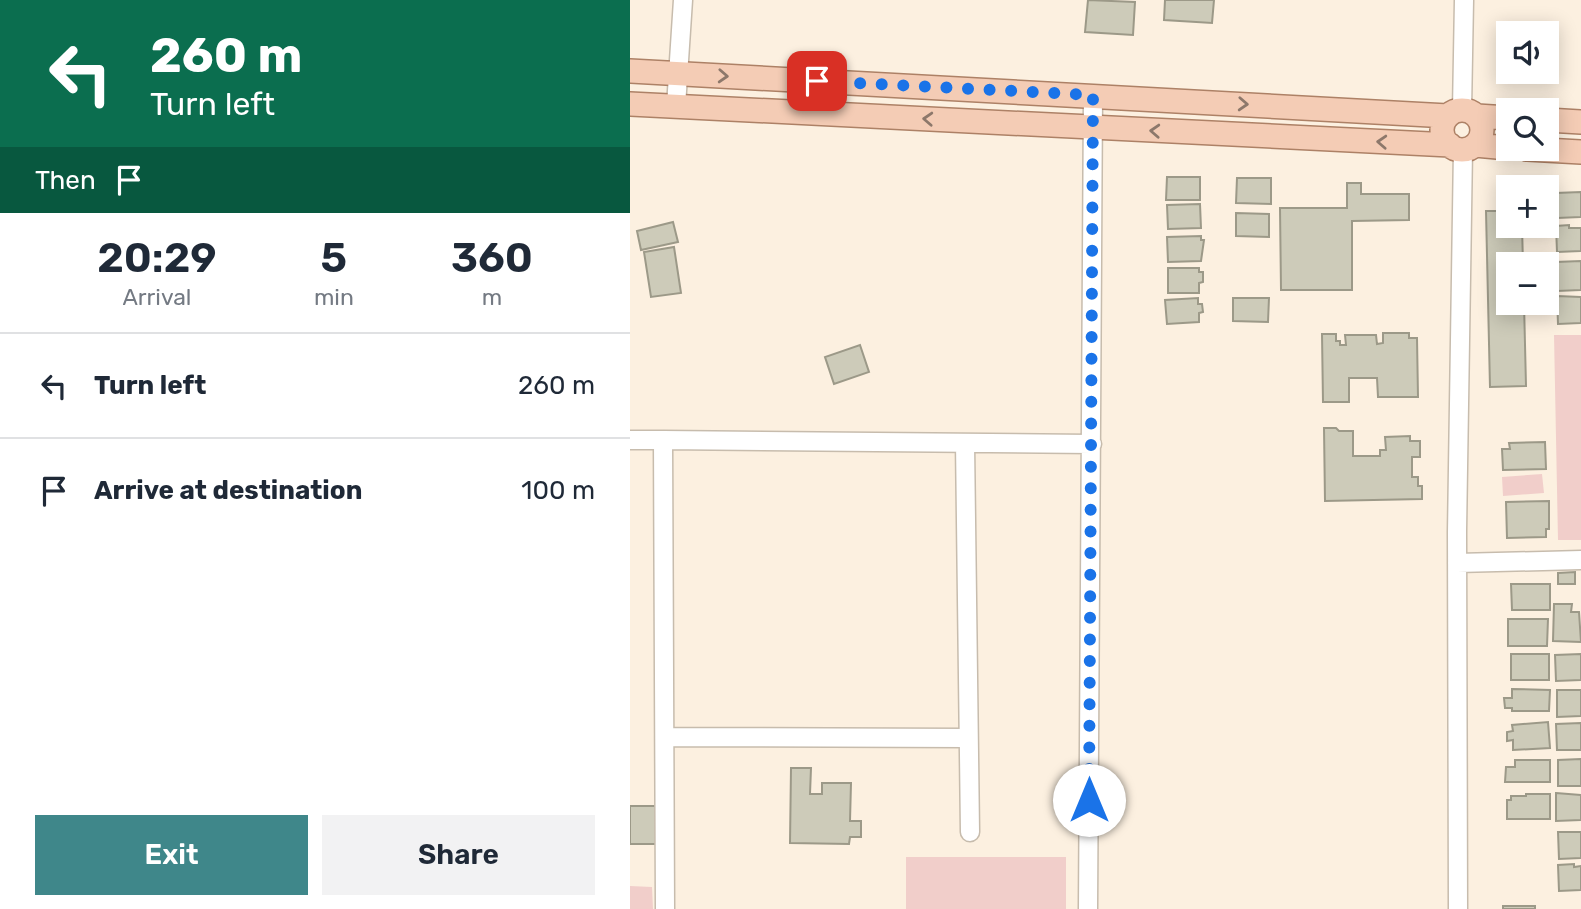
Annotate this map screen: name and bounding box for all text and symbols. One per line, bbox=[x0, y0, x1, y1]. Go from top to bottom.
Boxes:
map controls bbox=[1496, 21, 1559, 315]
button: sound bbox=[1496, 21, 1559, 84]
text: 260 m bbox=[150, 26, 302, 84]
icon: left bbox=[35, 28, 126, 119]
pin bbox=[787, 51, 847, 111]
icon: arrive bbox=[798, 62, 836, 100]
one-way arrow bbox=[717, 68, 728, 83]
text: Turn left bbox=[150, 85, 275, 123]
one-way arrow bbox=[1238, 97, 1249, 112]
button: search bbox=[1496, 98, 1559, 161]
one-way arrow bbox=[922, 112, 933, 127]
one-way arrow bbox=[1149, 124, 1160, 139]
one-way arrow bbox=[1377, 135, 1388, 150]
icon: arrive bbox=[110, 161, 148, 199]
text: Then bbox=[35, 165, 96, 196]
button: + bbox=[1496, 175, 1559, 238]
text: 20:29 bbox=[97, 233, 217, 283]
text: 5 bbox=[321, 233, 347, 283]
text: 360 bbox=[451, 233, 533, 283]
button: − bbox=[1496, 252, 1559, 315]
text: Arrival bbox=[122, 283, 191, 311]
text: min bbox=[314, 283, 354, 311]
text: m bbox=[482, 283, 502, 311]
icon: left bbox=[35, 367, 73, 405]
text: Turn left bbox=[94, 370, 206, 401]
text: 260 m bbox=[518, 370, 595, 401]
icon: arrive bbox=[35, 472, 73, 510]
text: Arrive at destination bbox=[94, 475, 362, 506]
text: 100 m bbox=[521, 475, 595, 506]
position arrow bbox=[1052, 763, 1126, 837]
button: Exit bbox=[35, 815, 308, 895]
button: Share bbox=[322, 815, 595, 895]

